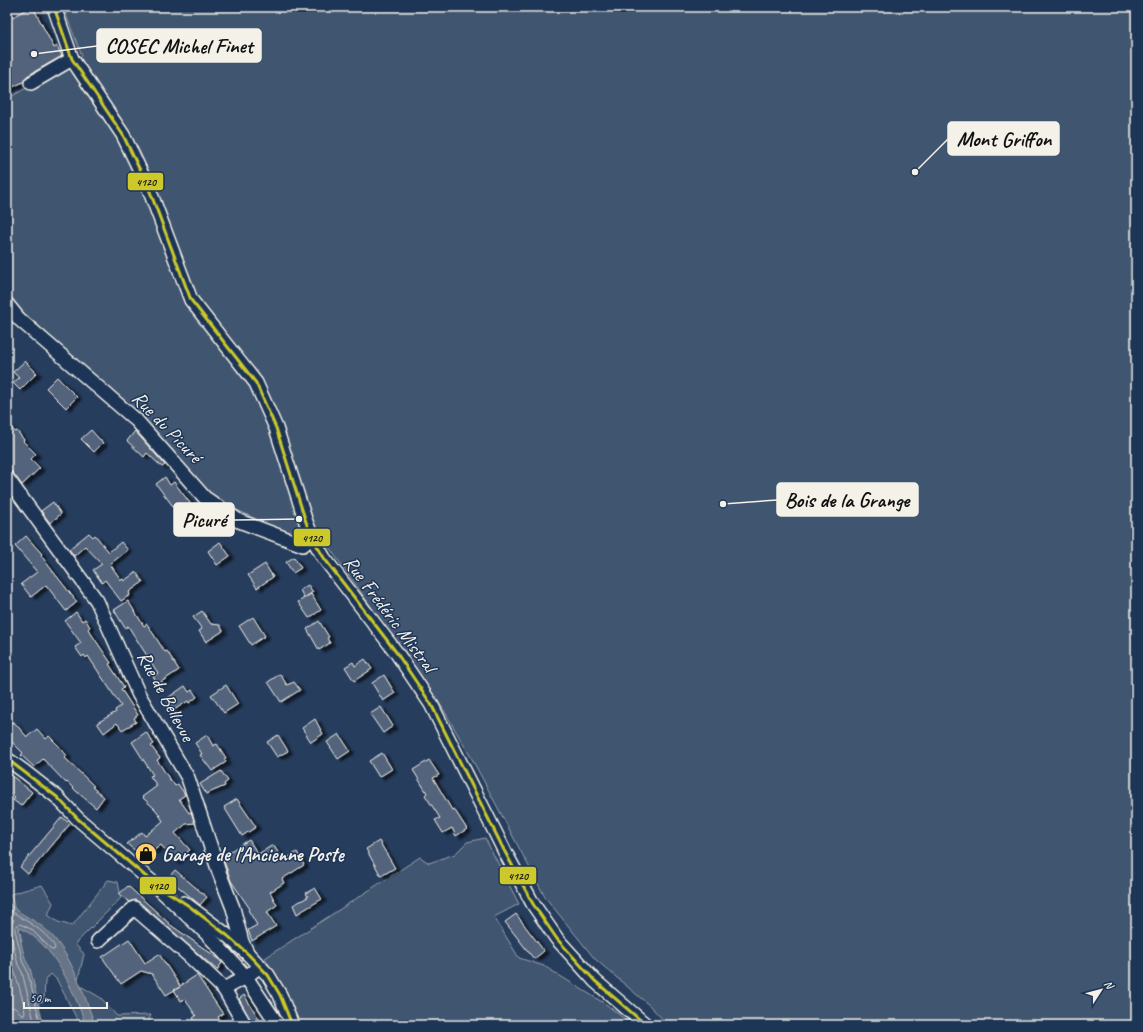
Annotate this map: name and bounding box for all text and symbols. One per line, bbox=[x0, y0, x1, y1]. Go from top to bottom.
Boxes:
callout: COSEC Michel Finet bbox=[97, 29, 261, 62]
text: COSEC Michel Finet bbox=[105, 33, 256, 59]
callout: Mont Griffon bbox=[948, 122, 1059, 155]
text: Mont Griffon bbox=[957, 126, 1053, 152]
line badge: 4120 bbox=[127, 172, 164, 191]
text: 4120 bbox=[136, 175, 157, 189]
street label: Rue du Picuré bbox=[127, 386, 210, 471]
callout: Bois de la Grange bbox=[777, 483, 918, 516]
text: Bois de la Grange bbox=[785, 487, 911, 513]
callout: Picuré bbox=[174, 503, 234, 536]
text: Picuré bbox=[182, 507, 229, 533]
line badge: 4120 bbox=[293, 528, 331, 547]
text: 4120 bbox=[302, 531, 323, 545]
street label: Rue Frédéric Mistral bbox=[338, 551, 444, 680]
street label: Rue de Bellevue bbox=[132, 647, 201, 747]
shop icon: Garage de l'Ancienne Poste bbox=[133, 841, 159, 867]
place label: Garage de l'Ancienne Poste bbox=[162, 842, 345, 867]
line badge: 4120 bbox=[499, 866, 537, 885]
text: 4120 bbox=[508, 869, 529, 883]
line badge: 4120 bbox=[139, 876, 177, 895]
text: 4120 bbox=[148, 879, 169, 893]
north arrow bbox=[1081, 970, 1121, 1010]
text: N bbox=[1101, 977, 1118, 993]
scale bar bbox=[24, 984, 107, 1010]
text: 50 m bbox=[30, 990, 52, 1006]

